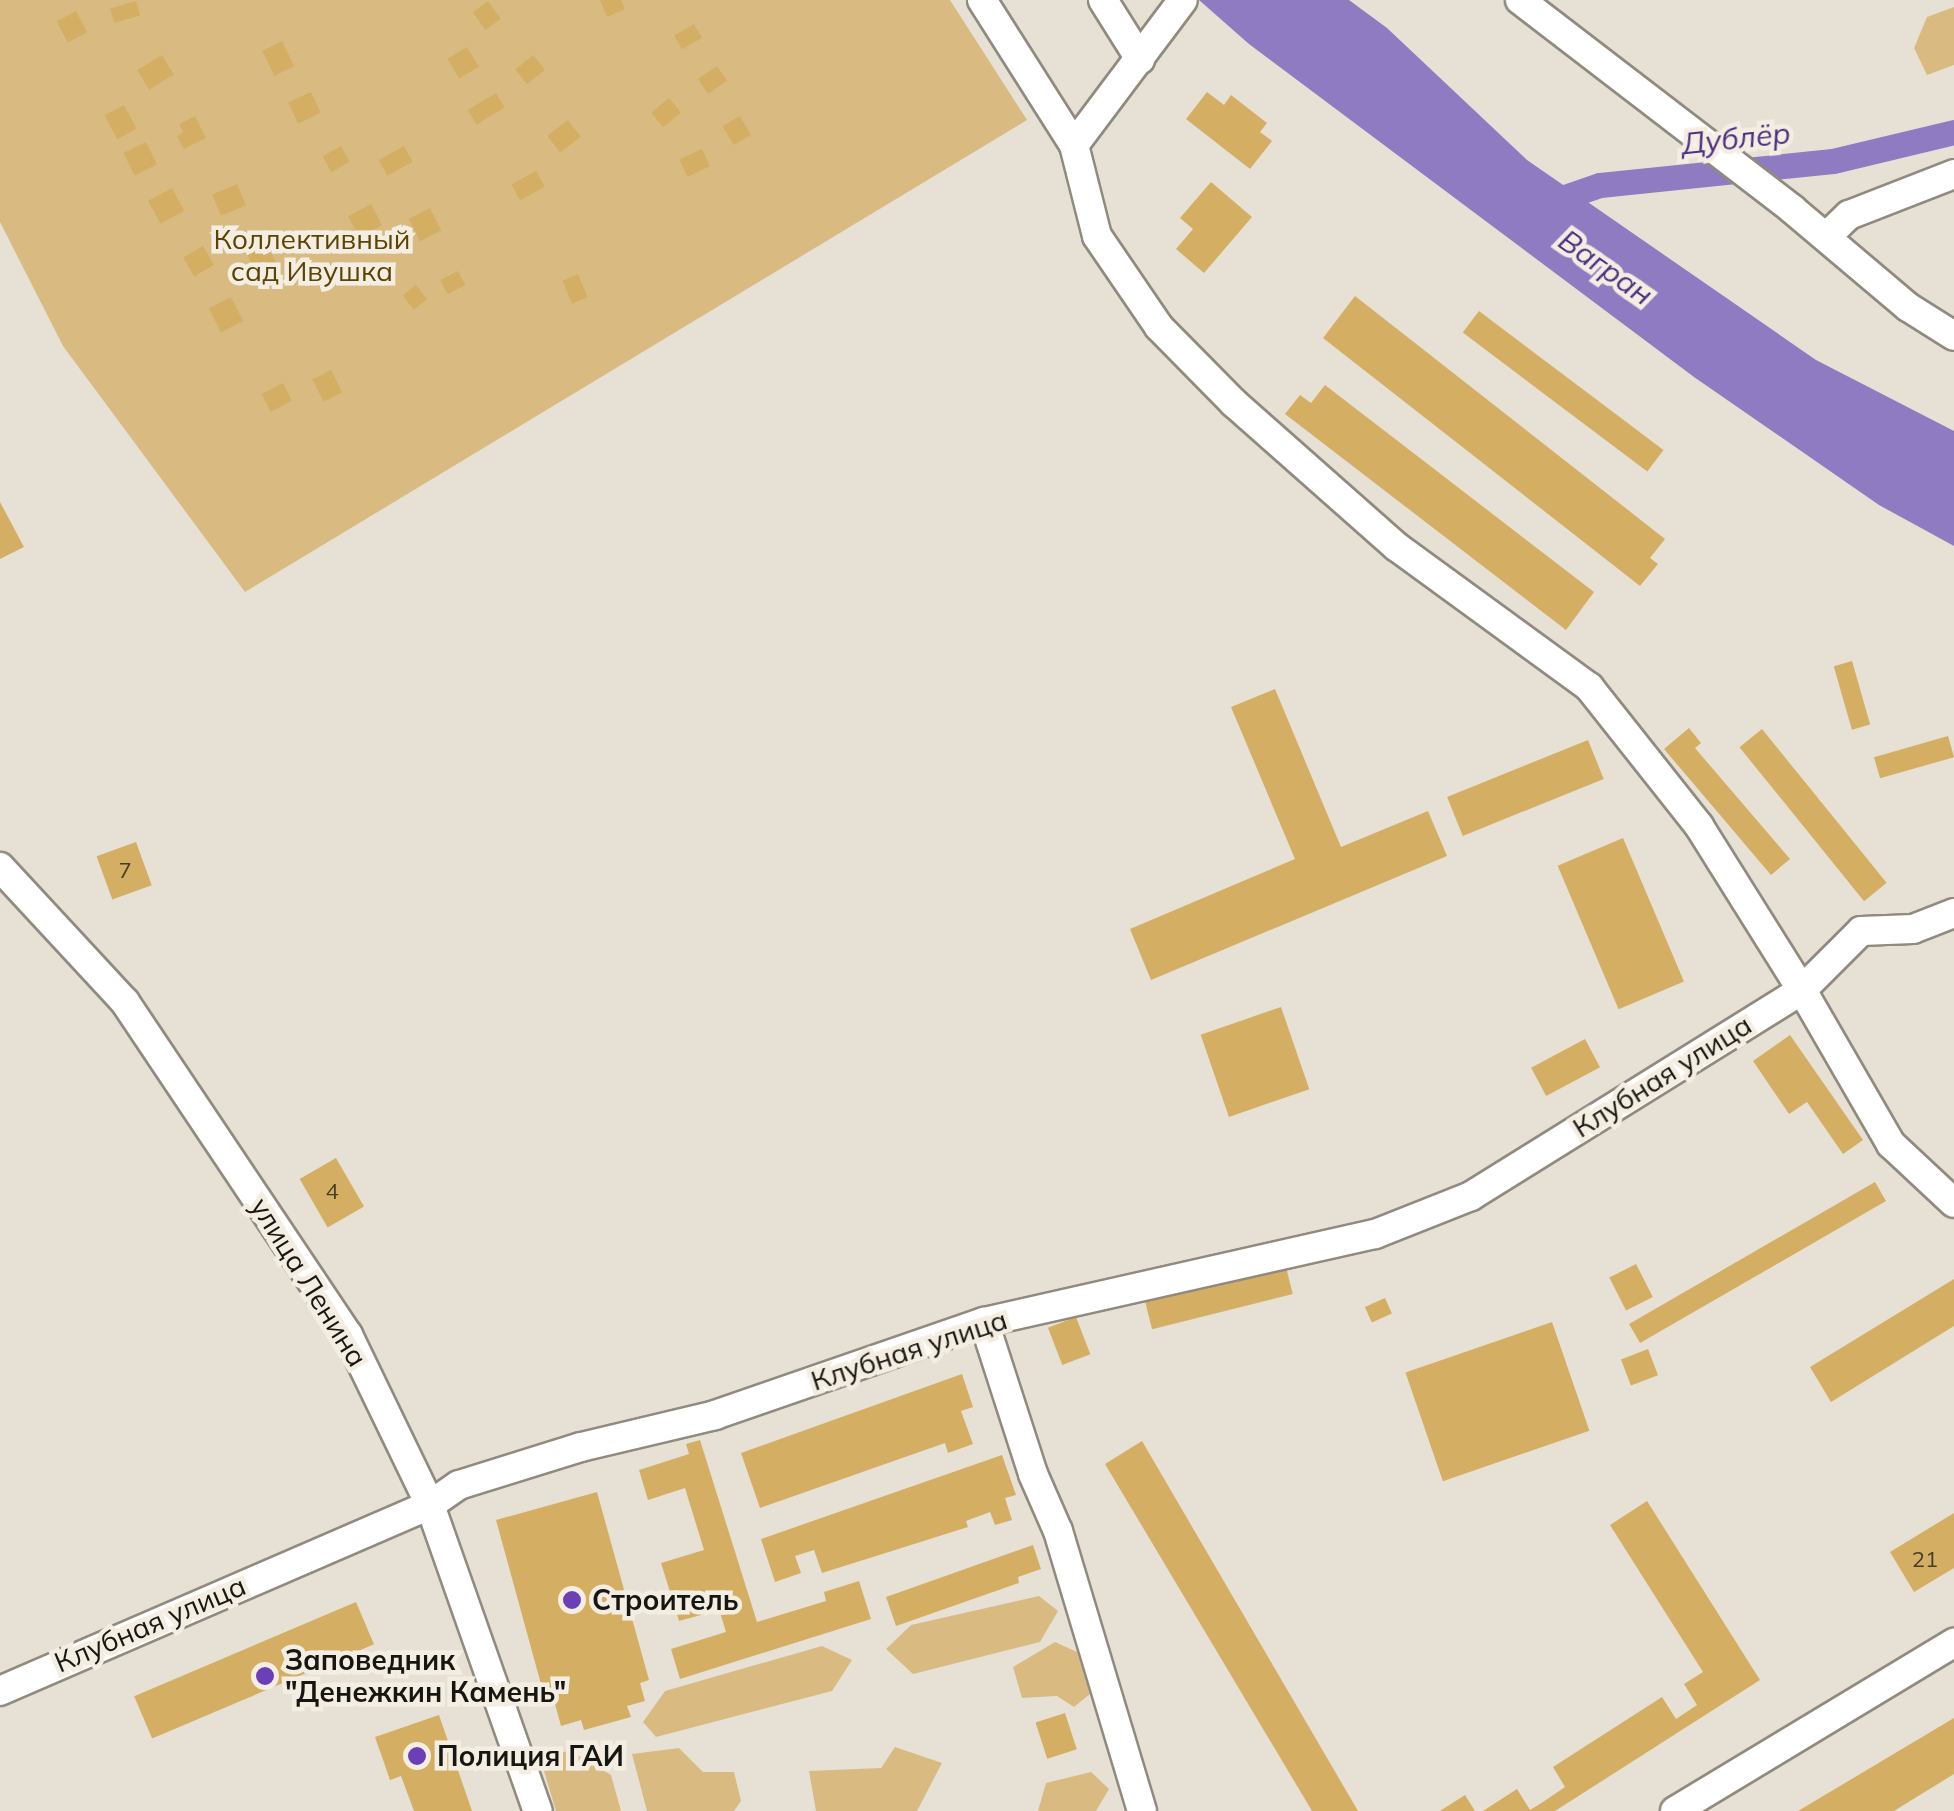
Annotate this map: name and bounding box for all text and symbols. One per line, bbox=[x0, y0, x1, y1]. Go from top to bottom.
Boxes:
water label: Дублёр bbox=[1680, 114, 1792, 162]
park label: Коллективный сад Ивушка bbox=[214, 222, 410, 288]
water label: Вагран bbox=[1552, 222, 1660, 312]
house number: 7 bbox=[118, 858, 132, 884]
street label: Клубная улица bbox=[1566, 1008, 1758, 1144]
house number: 4 bbox=[325, 1179, 339, 1205]
street label: улица Ленина bbox=[244, 1191, 374, 1373]
street label: Клубная улица bbox=[807, 1302, 1011, 1398]
house number: 21 bbox=[1912, 1547, 1938, 1573]
street label: Клубная улица bbox=[49, 1569, 251, 1679]
place label: Строитель bbox=[592, 1583, 739, 1617]
marker: Строитель bbox=[561, 1589, 583, 1611]
place label: Заповедник "Денежкин Камень" bbox=[285, 1643, 566, 1709]
marker: Заповедник "Денежкин Камень" bbox=[254, 1665, 276, 1687]
place label: Полиция ГАИ bbox=[437, 1739, 624, 1773]
marker: Полиция ГАИ bbox=[406, 1745, 428, 1767]

